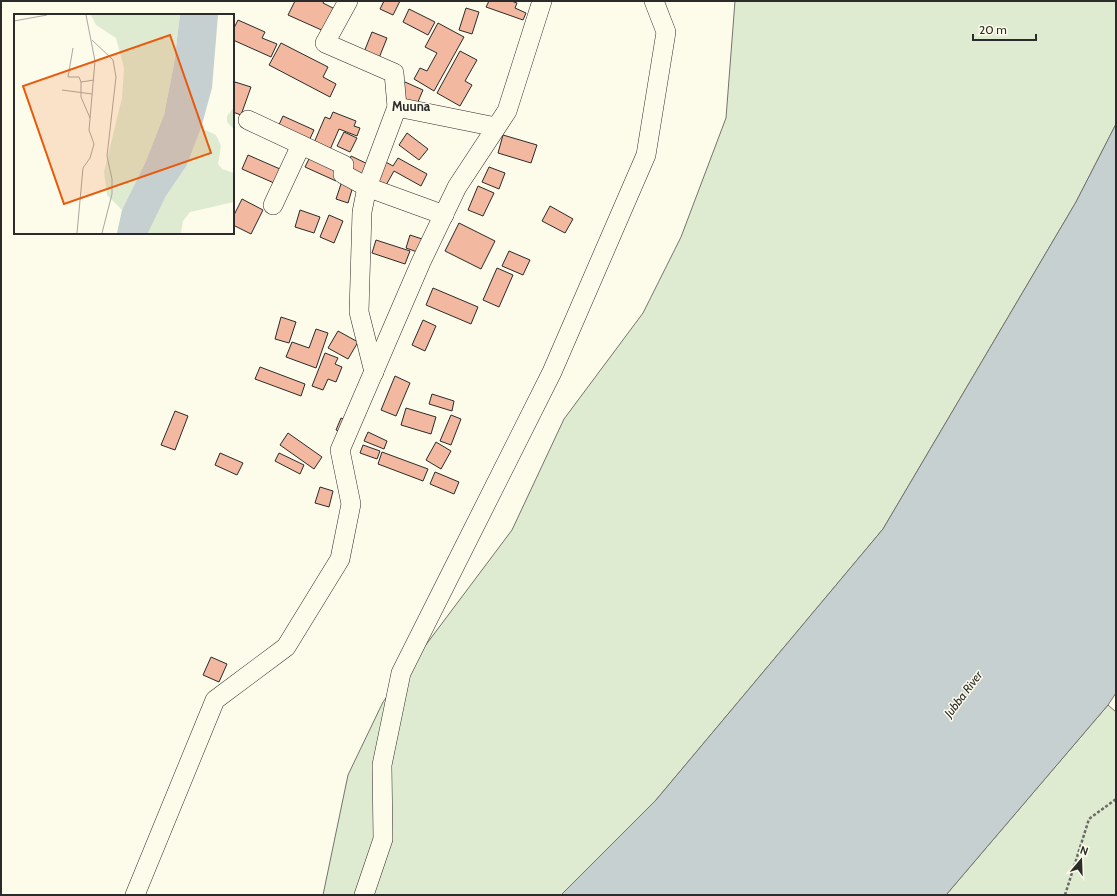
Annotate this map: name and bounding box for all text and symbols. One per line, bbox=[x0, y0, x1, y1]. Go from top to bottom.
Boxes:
inset map bbox=[14, 14, 234, 234]
scale bar bbox=[973, 16, 1036, 42]
text: 20 m bbox=[979, 22, 1007, 37]
district label: Muuna bbox=[392, 98, 431, 114]
water label: Jubba River bbox=[940, 667, 986, 721]
north arrow bbox=[1061, 840, 1101, 880]
text: N bbox=[1078, 843, 1090, 858]

